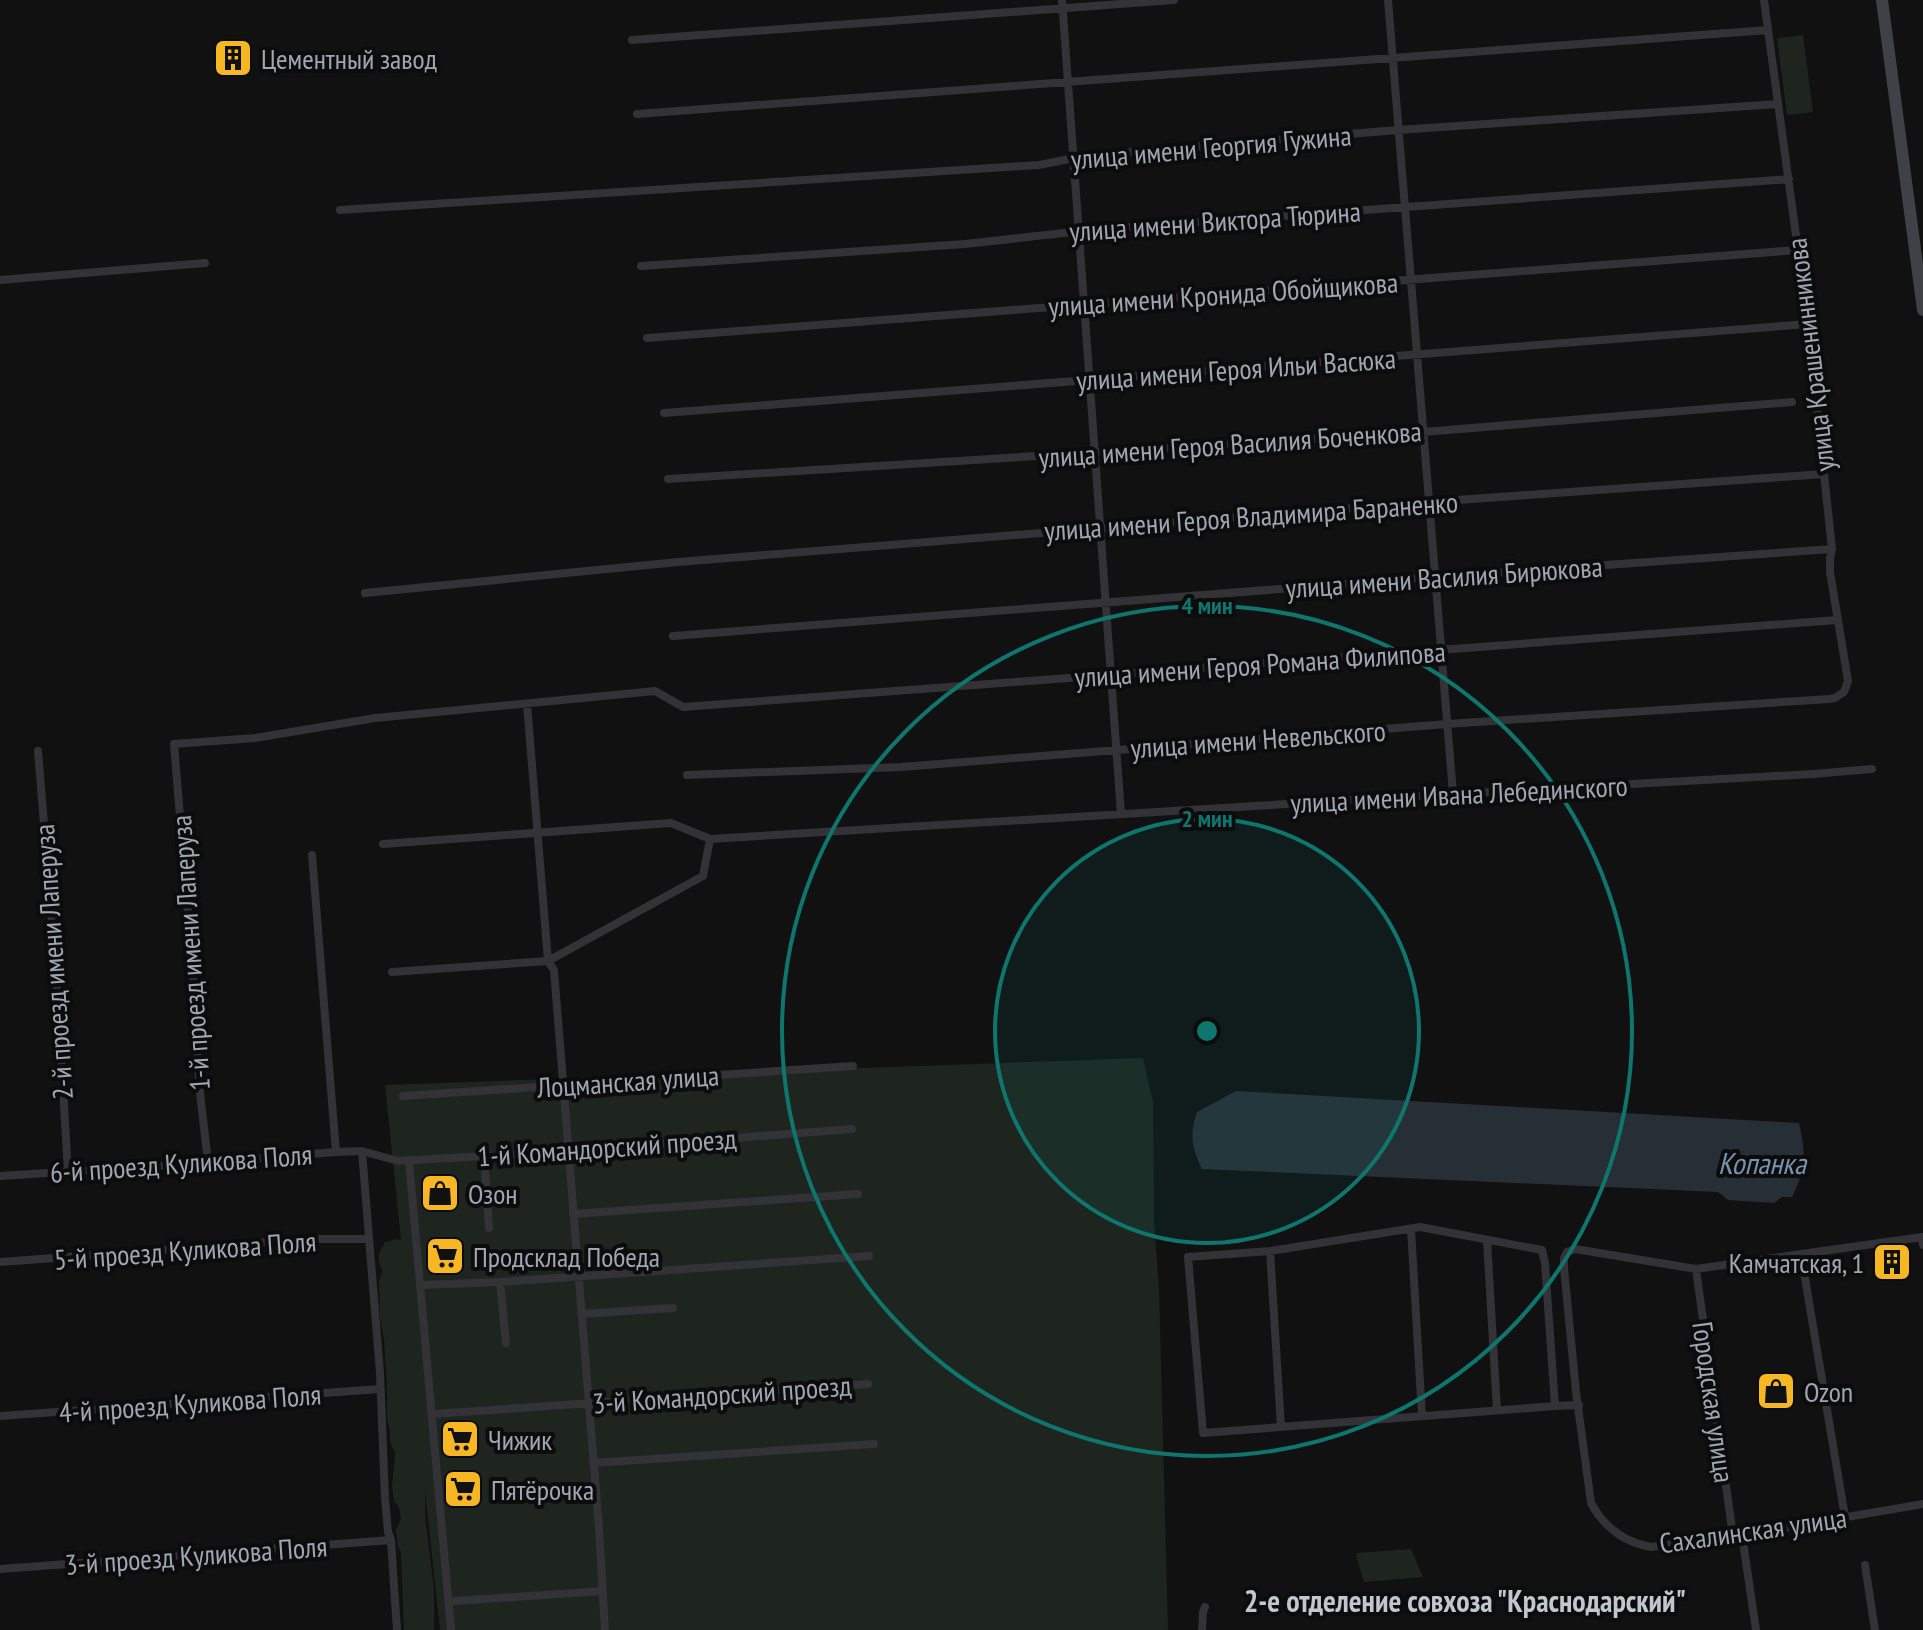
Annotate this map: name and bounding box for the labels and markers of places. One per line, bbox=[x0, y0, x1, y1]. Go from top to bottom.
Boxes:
building icon: Цементный завод bbox=[212, 37, 254, 79]
place label: Цементный завод bbox=[261, 40, 437, 77]
centre of rings bbox=[1193, 1017, 1221, 1045]
shop icon: Озон bbox=[419, 1172, 461, 1214]
place label: Озон bbox=[468, 1175, 517, 1212]
supermarket icon: Продсклад Победа bbox=[424, 1235, 466, 1277]
place label: Продсклад Победа bbox=[473, 1238, 660, 1275]
building icon: Камчатская, 1 bbox=[1871, 1241, 1913, 1283]
place label: Камчатская, 1 bbox=[1729, 1244, 1864, 1281]
shop icon: Ozon bbox=[1755, 1370, 1797, 1412]
place label: Ozon bbox=[1804, 1373, 1853, 1410]
supermarket icon: Чижик bbox=[439, 1418, 481, 1460]
place label: Чижик bbox=[488, 1421, 552, 1458]
supermarket icon: Пятёрочка bbox=[442, 1468, 484, 1510]
place label: Пятёрочка bbox=[491, 1471, 594, 1508]

